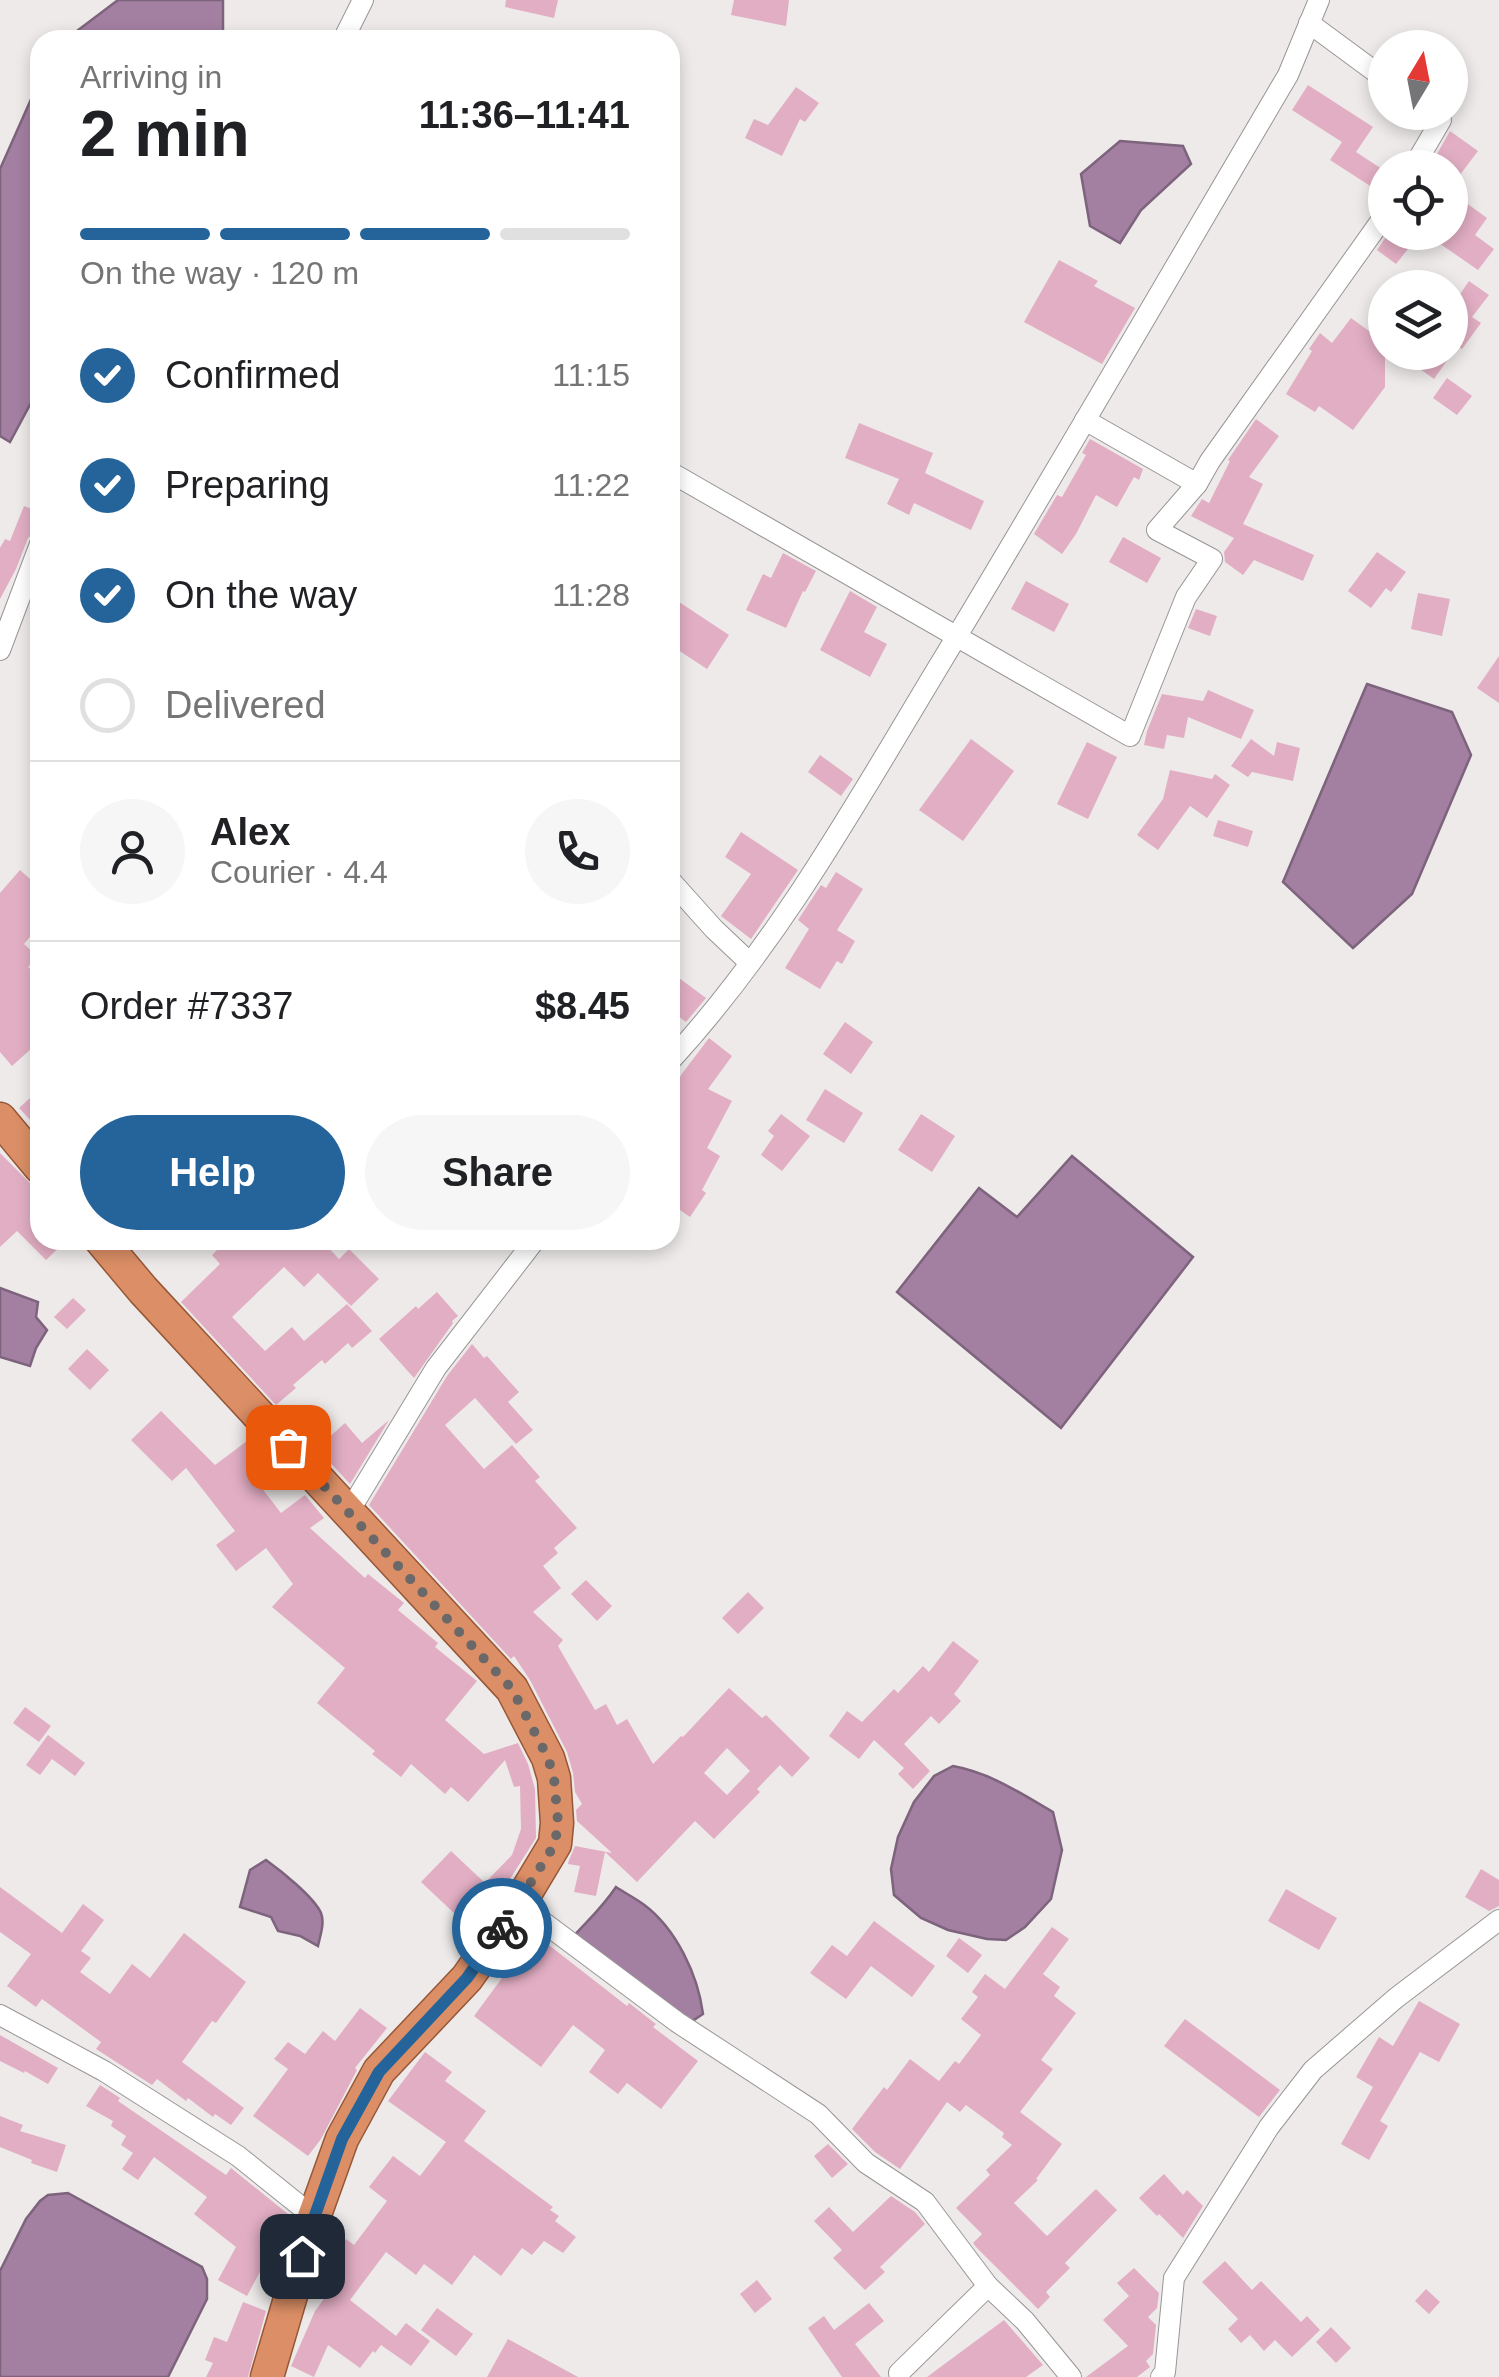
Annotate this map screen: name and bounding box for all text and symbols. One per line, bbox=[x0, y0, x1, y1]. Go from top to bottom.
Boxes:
north arrow bbox=[1368, 30, 1468, 130]
map controls bbox=[1368, 30, 1468, 370]
text: Arriving in bbox=[80, 59, 222, 95]
text: 11:36–11:41 bbox=[419, 94, 630, 136]
text: 2 min bbox=[80, 97, 250, 170]
button: locate bbox=[1368, 150, 1468, 250]
text: On the way · 120 m bbox=[80, 255, 359, 291]
button: layers bbox=[1368, 270, 1468, 370]
icon: check bbox=[80, 348, 135, 403]
text: Confirmed bbox=[165, 354, 340, 396]
text: 11:15 bbox=[552, 357, 630, 393]
icon: check bbox=[80, 458, 135, 513]
text: Preparing bbox=[165, 464, 330, 506]
text: 11:22 bbox=[552, 467, 630, 503]
icon: check bbox=[80, 568, 135, 623]
text: On the way bbox=[165, 574, 357, 616]
text: 11:28 bbox=[552, 577, 630, 613]
text: Delivered bbox=[165, 684, 326, 726]
button: person bbox=[80, 799, 185, 904]
button: phone bbox=[525, 799, 630, 904]
text: Alex bbox=[210, 811, 290, 853]
text: Courier · 4.4 bbox=[210, 854, 388, 890]
text: Order #7337 bbox=[80, 985, 293, 1027]
text: $8.45 bbox=[535, 985, 630, 1027]
button: Help bbox=[80, 1115, 345, 1230]
button: Share bbox=[365, 1115, 630, 1230]
pin bbox=[246, 1405, 331, 1490]
icon: bag bbox=[261, 1420, 316, 1475]
courier bbox=[452, 1878, 552, 1978]
icon: bike bbox=[475, 1901, 530, 1956]
pin bbox=[260, 2214, 345, 2299]
icon: home bbox=[275, 2229, 330, 2284]

